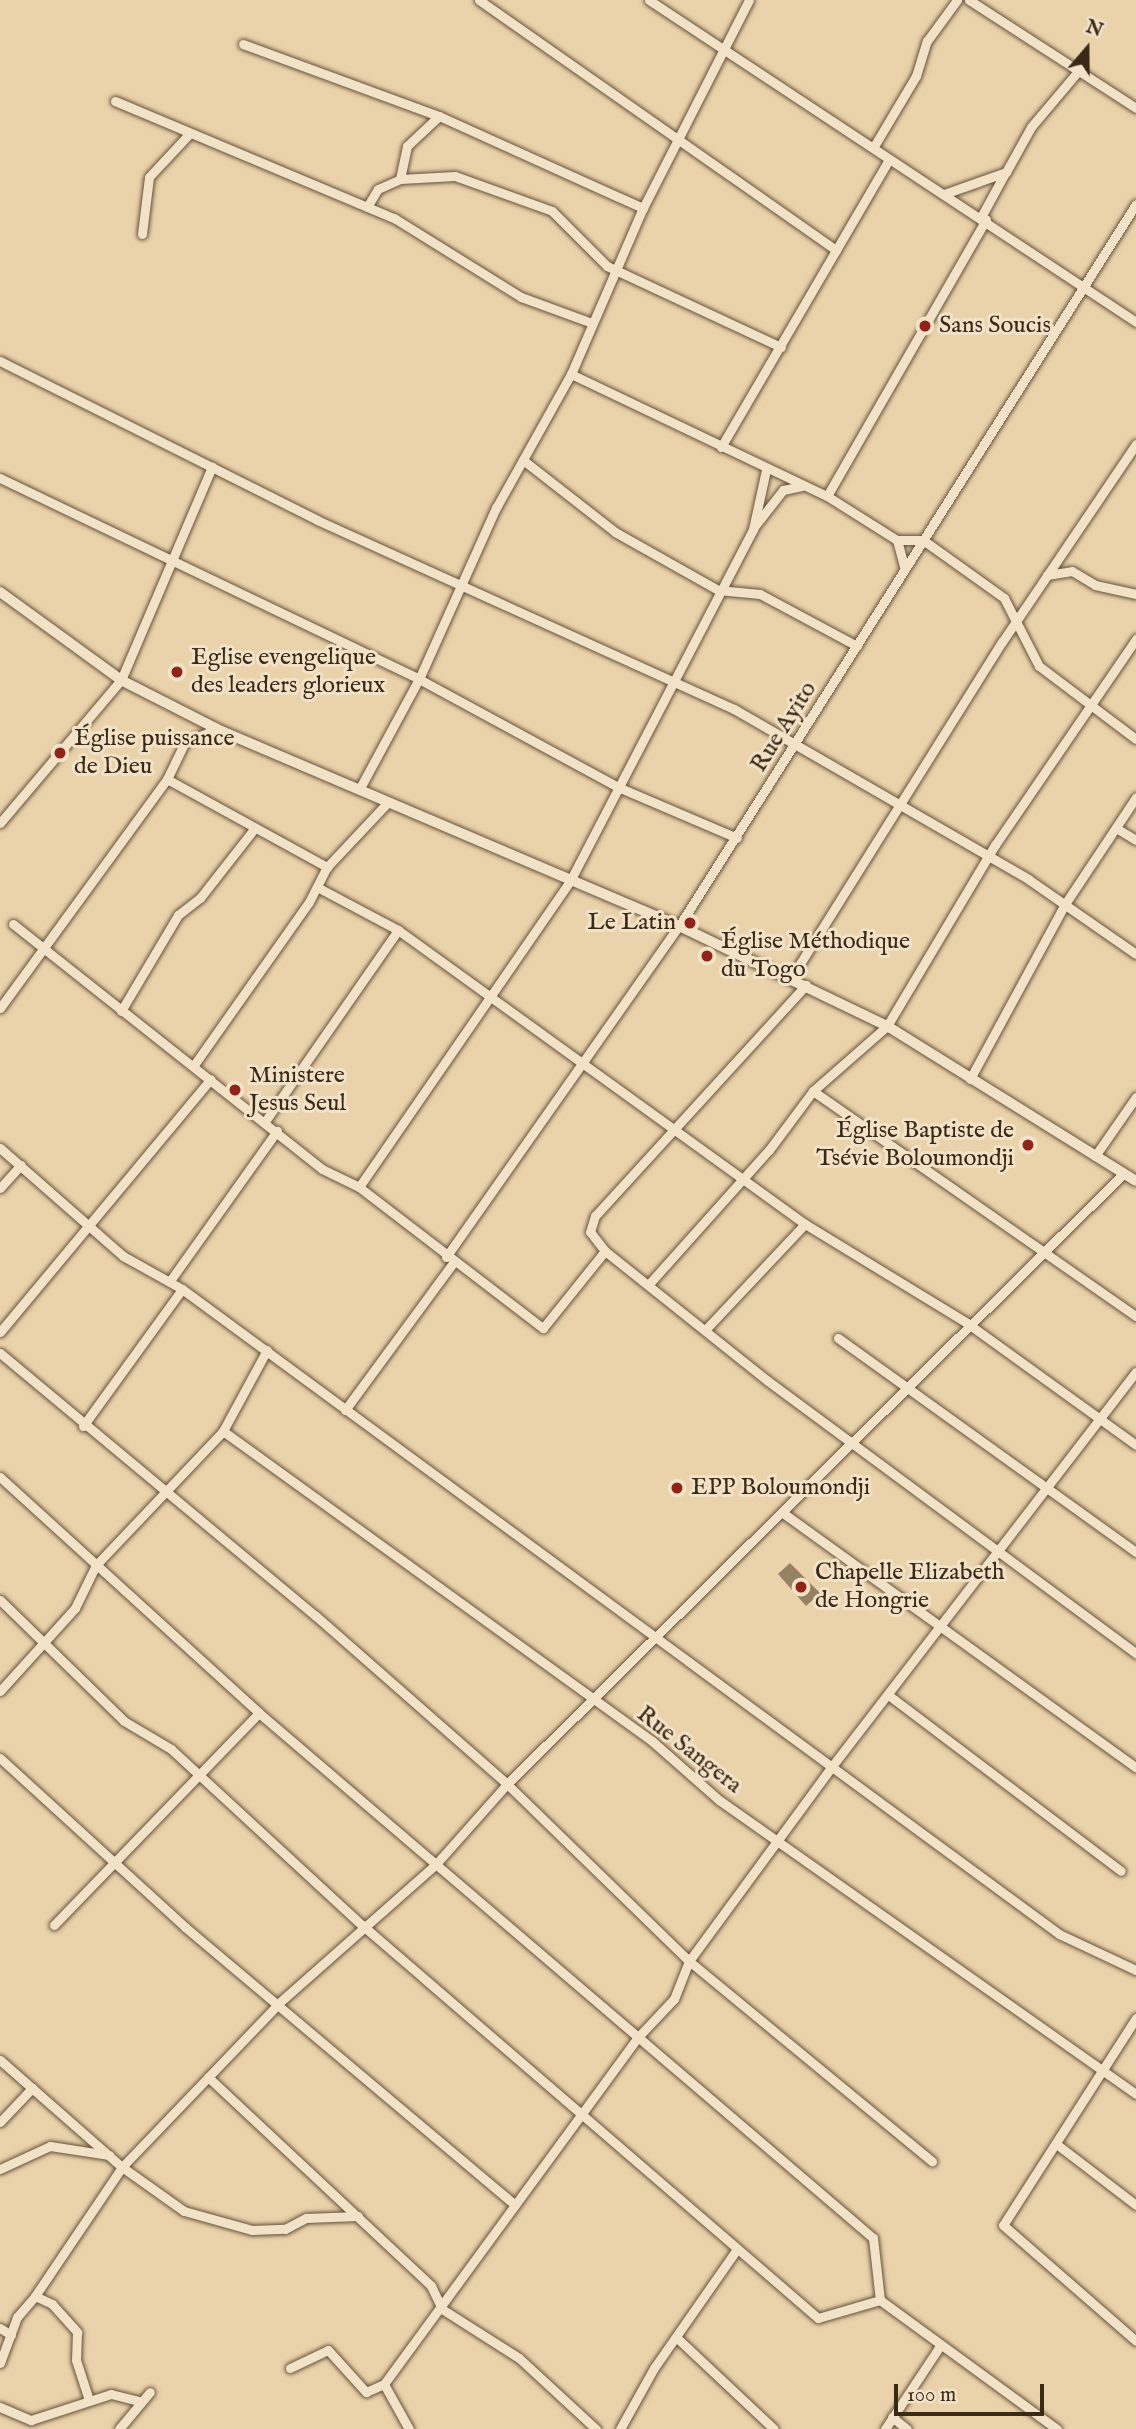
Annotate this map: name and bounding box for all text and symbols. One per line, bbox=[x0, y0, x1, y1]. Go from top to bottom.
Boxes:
north arrow bbox=[1052, 14, 1122, 84]
text: N bbox=[1082, 15, 1106, 43]
place label: Sans Soucis bbox=[939, 312, 1051, 340]
marker: Sans Soucis bbox=[917, 318, 933, 334]
place label: Eglise evengelique des leaders glorieux bbox=[191, 644, 385, 700]
marker: Eglise evengelique des leaders glorieux bbox=[169, 664, 185, 680]
street label: Rue Ayito bbox=[745, 676, 823, 778]
place label: Église puissance de Dieu bbox=[74, 725, 234, 781]
marker: Église puissance de Dieu bbox=[52, 745, 68, 761]
place label: Le Latin bbox=[588, 909, 676, 937]
marker: Le Latin bbox=[682, 915, 698, 931]
place label: Église Méthodique du Togo bbox=[721, 928, 910, 984]
marker: Église Méthodique du Togo bbox=[699, 948, 715, 964]
place label: Ministere Jesus Seul bbox=[249, 1062, 346, 1118]
marker: Ministere Jesus Seul bbox=[227, 1082, 243, 1098]
place label: Église Baptiste de Tsévie Boloumondji bbox=[816, 1117, 1014, 1173]
marker: Église Baptiste de Tsévie Boloumondji bbox=[1020, 1137, 1036, 1153]
place label: EPP Boloumondji bbox=[691, 1474, 870, 1502]
marker: EPP Boloumondji bbox=[669, 1480, 685, 1496]
place label: Chapelle Elizabeth de Hongrie bbox=[815, 1559, 1005, 1615]
marker: Chapelle Elizabeth de Hongrie bbox=[793, 1579, 809, 1595]
street label: Rue Sangera bbox=[631, 1700, 747, 1800]
scale bar bbox=[898, 2370, 1048, 2414]
text: 100 m bbox=[907, 2382, 956, 2409]

